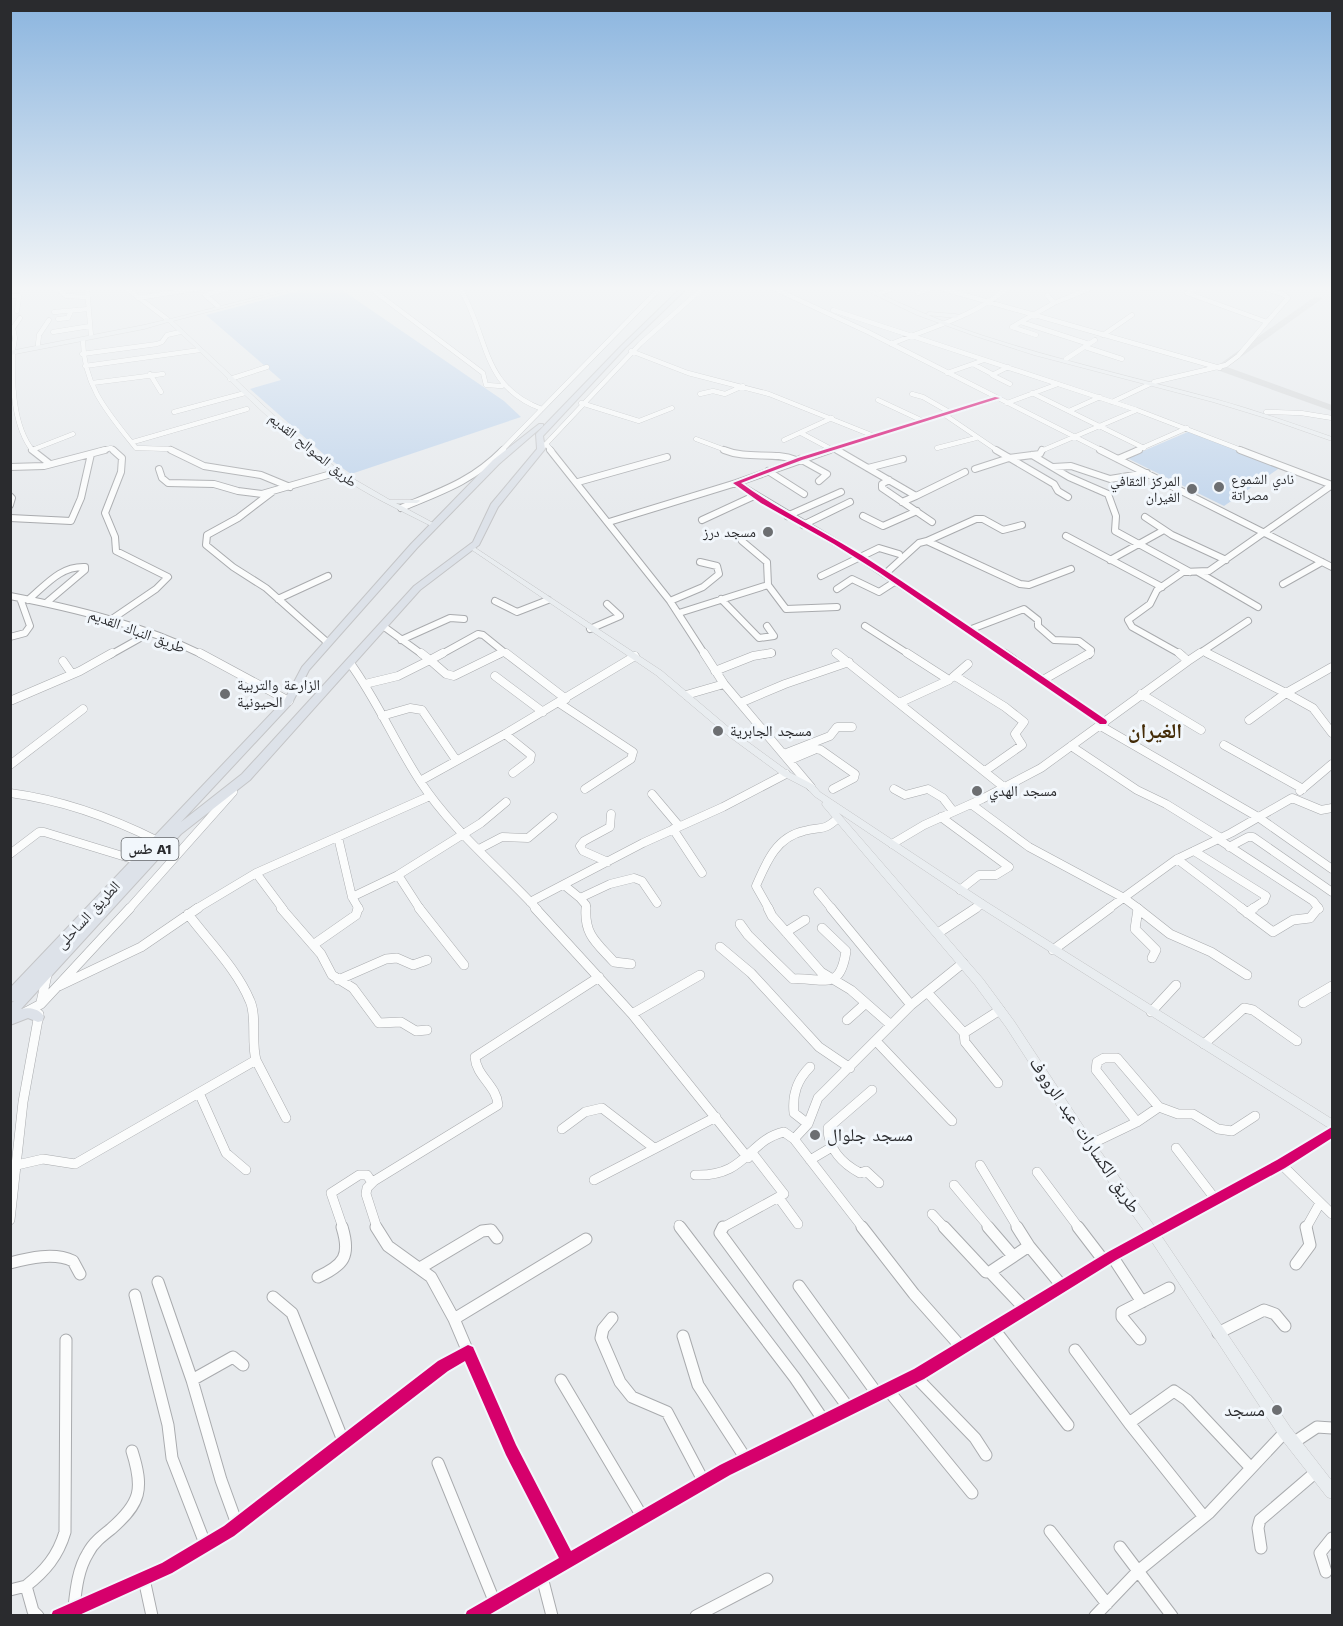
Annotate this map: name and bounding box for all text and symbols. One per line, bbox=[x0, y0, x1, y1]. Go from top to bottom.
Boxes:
street label: طريق الصوالح القديم bbox=[265, 410, 360, 492]
place label: نادي الشموع مصراتة bbox=[1231, 471, 1294, 504]
place label: المركز الثقافي الغيران bbox=[1110, 473, 1180, 506]
marker: نادي الشموع مصراتة bbox=[1212, 480, 1226, 494]
marker: المركز الثقافي الغيران bbox=[1185, 482, 1199, 496]
place label: مسجد درز bbox=[702, 524, 756, 541]
marker: مسجد درز bbox=[761, 525, 775, 539]
street label: طريق النباك القديم bbox=[86, 605, 188, 658]
place label: الزارعة والتربية الحيونية bbox=[237, 676, 320, 711]
marker: الزارعة والتربية الحيونية bbox=[218, 687, 232, 701]
district label: الغيران bbox=[1128, 718, 1182, 743]
place label: مسجد الجابرية bbox=[730, 722, 812, 740]
marker: مسجد الجابرية bbox=[711, 724, 725, 738]
place label: مسجد الهدي bbox=[989, 782, 1057, 803]
marker: مسجد الهدي bbox=[970, 784, 984, 798]
road number: طس A1 bbox=[122, 838, 178, 860]
street label: الطريق الساحلى bbox=[52, 877, 125, 953]
street label: طريق الكسارات عبد الرووف bbox=[1025, 1053, 1145, 1217]
place label: مسجد جلوال bbox=[827, 1124, 913, 1146]
marker: مسجد جلوال bbox=[808, 1128, 822, 1142]
place label: مسجد bbox=[1224, 1399, 1265, 1420]
marker: مسجد bbox=[1270, 1403, 1284, 1417]

